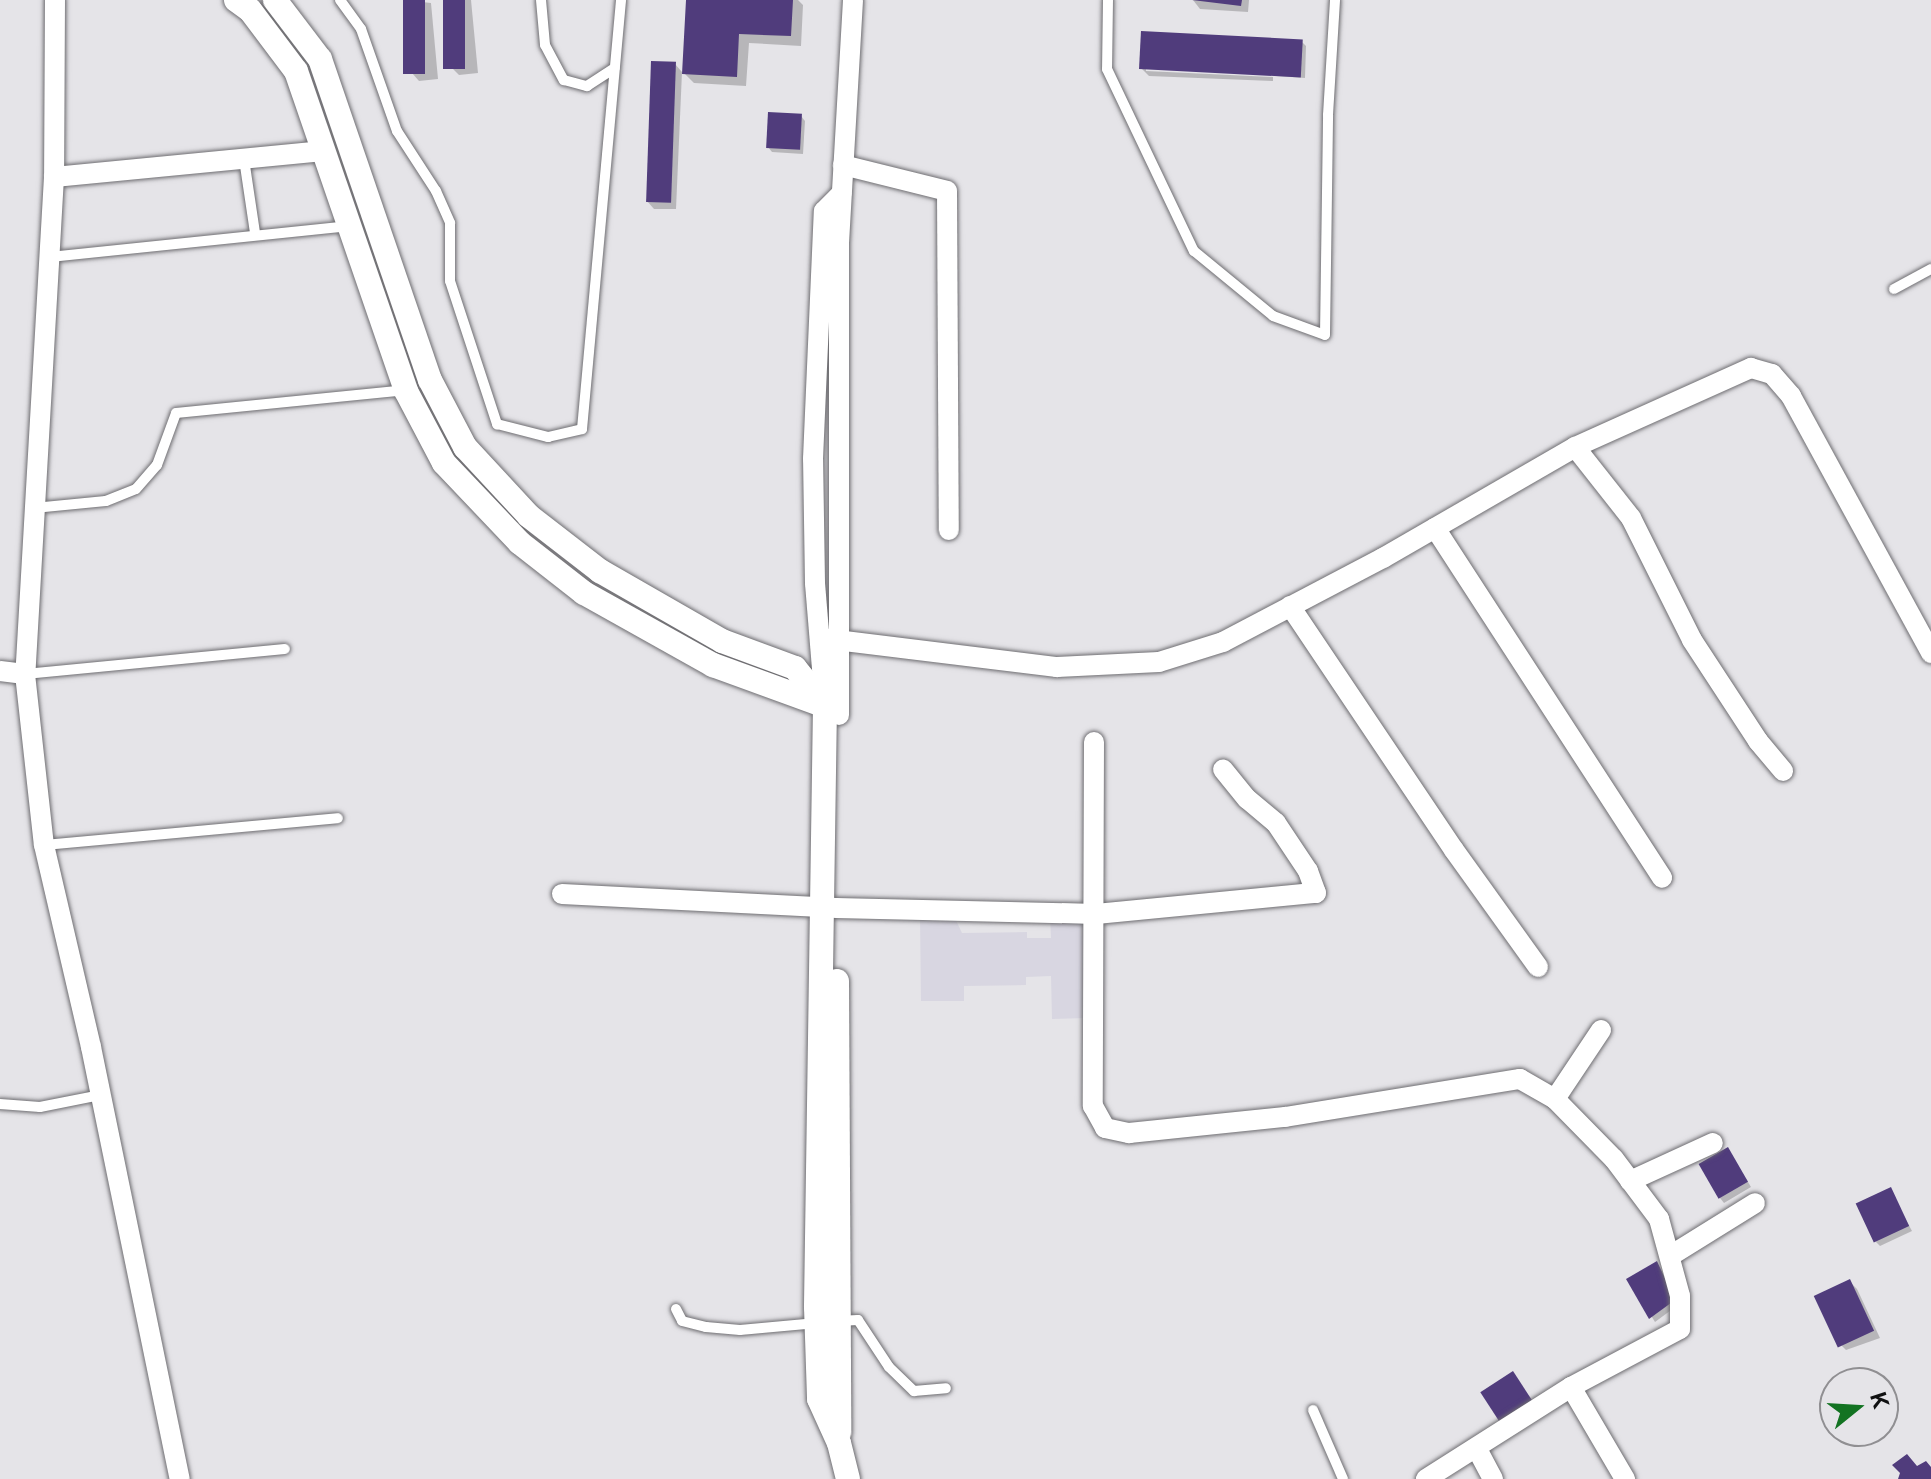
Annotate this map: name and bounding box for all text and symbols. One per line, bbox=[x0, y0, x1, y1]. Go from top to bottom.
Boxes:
north arrow bbox=[1819, 1367, 1899, 1447]
text: K bbox=[1865, 1389, 1895, 1412]

